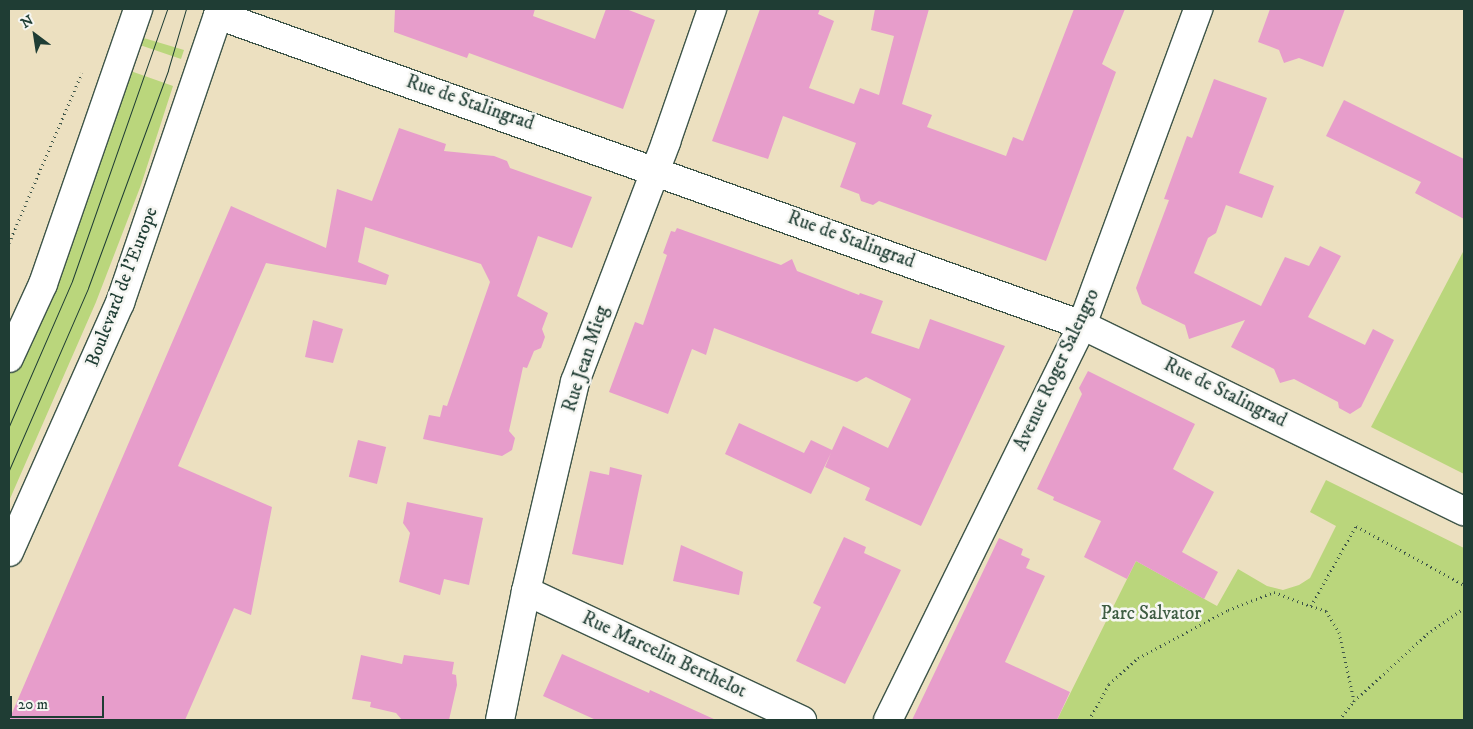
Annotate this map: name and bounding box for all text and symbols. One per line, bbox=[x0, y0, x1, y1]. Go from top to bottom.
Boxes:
north arrow bbox=[10, 10, 60, 60]
text: N bbox=[18, 11, 37, 33]
street label: Rue de Stalingrad bbox=[403, 70, 537, 136]
street label: Boulevard de l'Europe bbox=[81, 204, 163, 370]
street label: Rue de Stalingrad bbox=[784, 206, 918, 274]
street label: Avenue Roger Salengro bbox=[1009, 285, 1105, 455]
street label: Rue Jean Mieg bbox=[558, 303, 614, 415]
street label: Rue de Stalingrad bbox=[1160, 353, 1290, 433]
park label: Parc Salvator bbox=[1101, 603, 1201, 625]
street label: Rue Marcelin Berthelot bbox=[578, 607, 750, 703]
scale bar bbox=[12, 686, 106, 718]
text: 20 m bbox=[18, 695, 48, 714]

